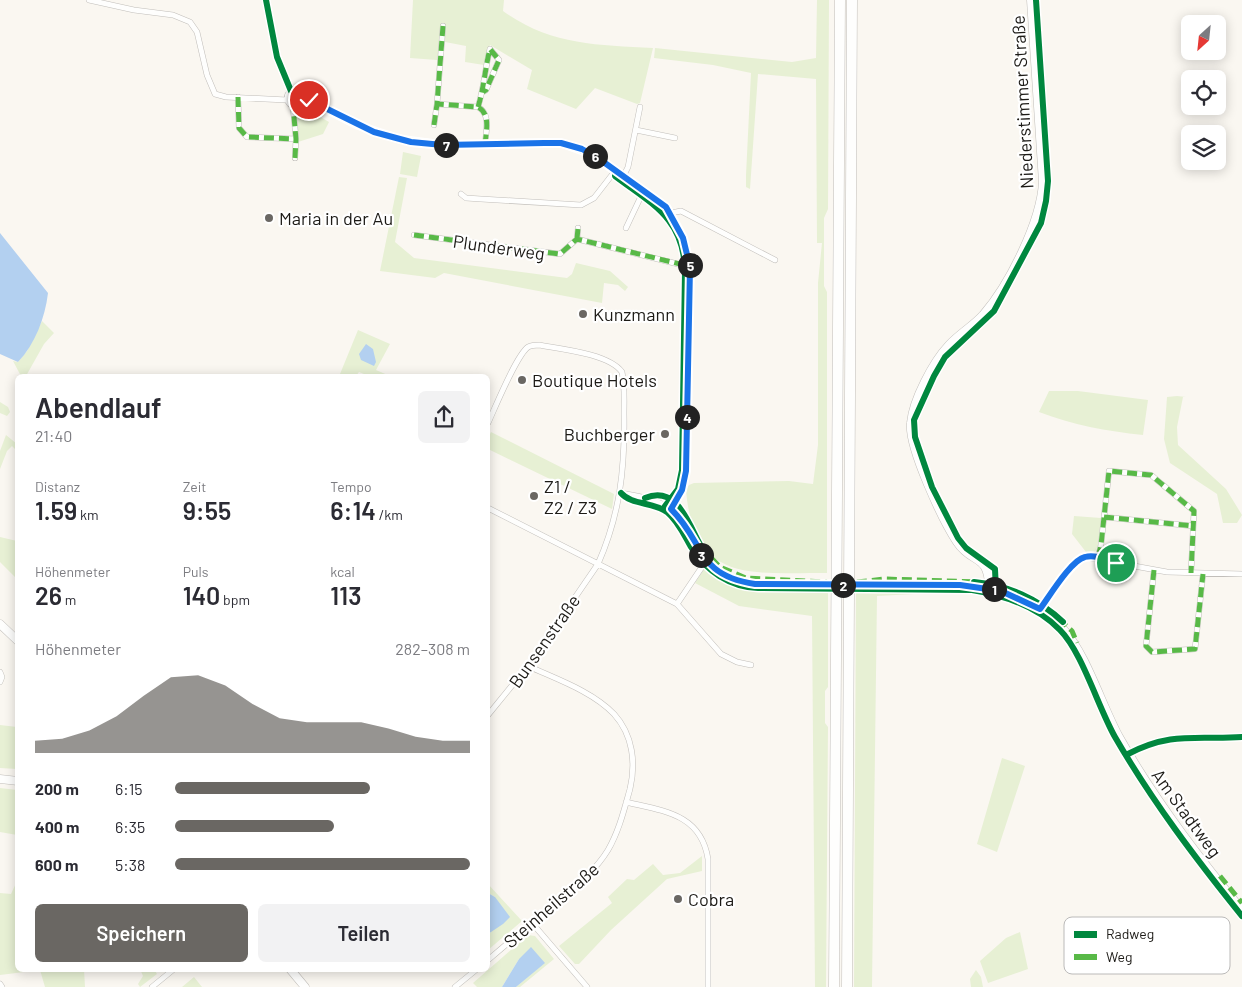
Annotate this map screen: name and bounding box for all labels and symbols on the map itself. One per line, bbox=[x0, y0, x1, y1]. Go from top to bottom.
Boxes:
street label: Niederstimmer Straße bbox=[1006, 15, 1038, 189]
north arrow bbox=[1181, 15, 1226, 60]
pin bbox=[288, 79, 330, 121]
pin: 7 bbox=[434, 132, 458, 158]
pin: 6 bbox=[582, 144, 608, 168]
place label: Maria in der Au bbox=[279, 207, 393, 229]
marker: Maria in der Au bbox=[263, 212, 275, 224]
street label: Plunderweg bbox=[452, 230, 546, 264]
pin: 5 bbox=[678, 252, 702, 278]
place label: Kunzmann bbox=[593, 303, 675, 325]
marker: Kunzmann bbox=[577, 308, 589, 320]
place label: Boutique Hotels bbox=[532, 369, 657, 391]
marker: Boutique Hotels bbox=[516, 374, 528, 386]
pin: 4 bbox=[674, 404, 700, 430]
place label: Buchberger bbox=[564, 423, 655, 445]
marker: Buchberger bbox=[659, 428, 671, 440]
place label: Z1 / Z2 / Z3 bbox=[544, 475, 597, 518]
marker: Z1 / Z2 / Z3 bbox=[528, 490, 540, 502]
pin: 3 bbox=[688, 542, 714, 568]
pin bbox=[1095, 542, 1137, 584]
pin: 2 bbox=[830, 572, 856, 598]
pin: 1 bbox=[982, 576, 1006, 602]
street label: Bunsenstraße bbox=[504, 590, 584, 692]
street label: Am Stadtweg bbox=[1148, 764, 1226, 862]
street label: Steinheilstraße bbox=[499, 858, 603, 952]
place label: Cobra bbox=[688, 888, 734, 910]
marker: Cobra bbox=[672, 893, 684, 905]
legend bbox=[1064, 917, 1230, 974]
text: Radweg bbox=[1106, 925, 1154, 942]
text: Weg bbox=[1106, 948, 1133, 965]

